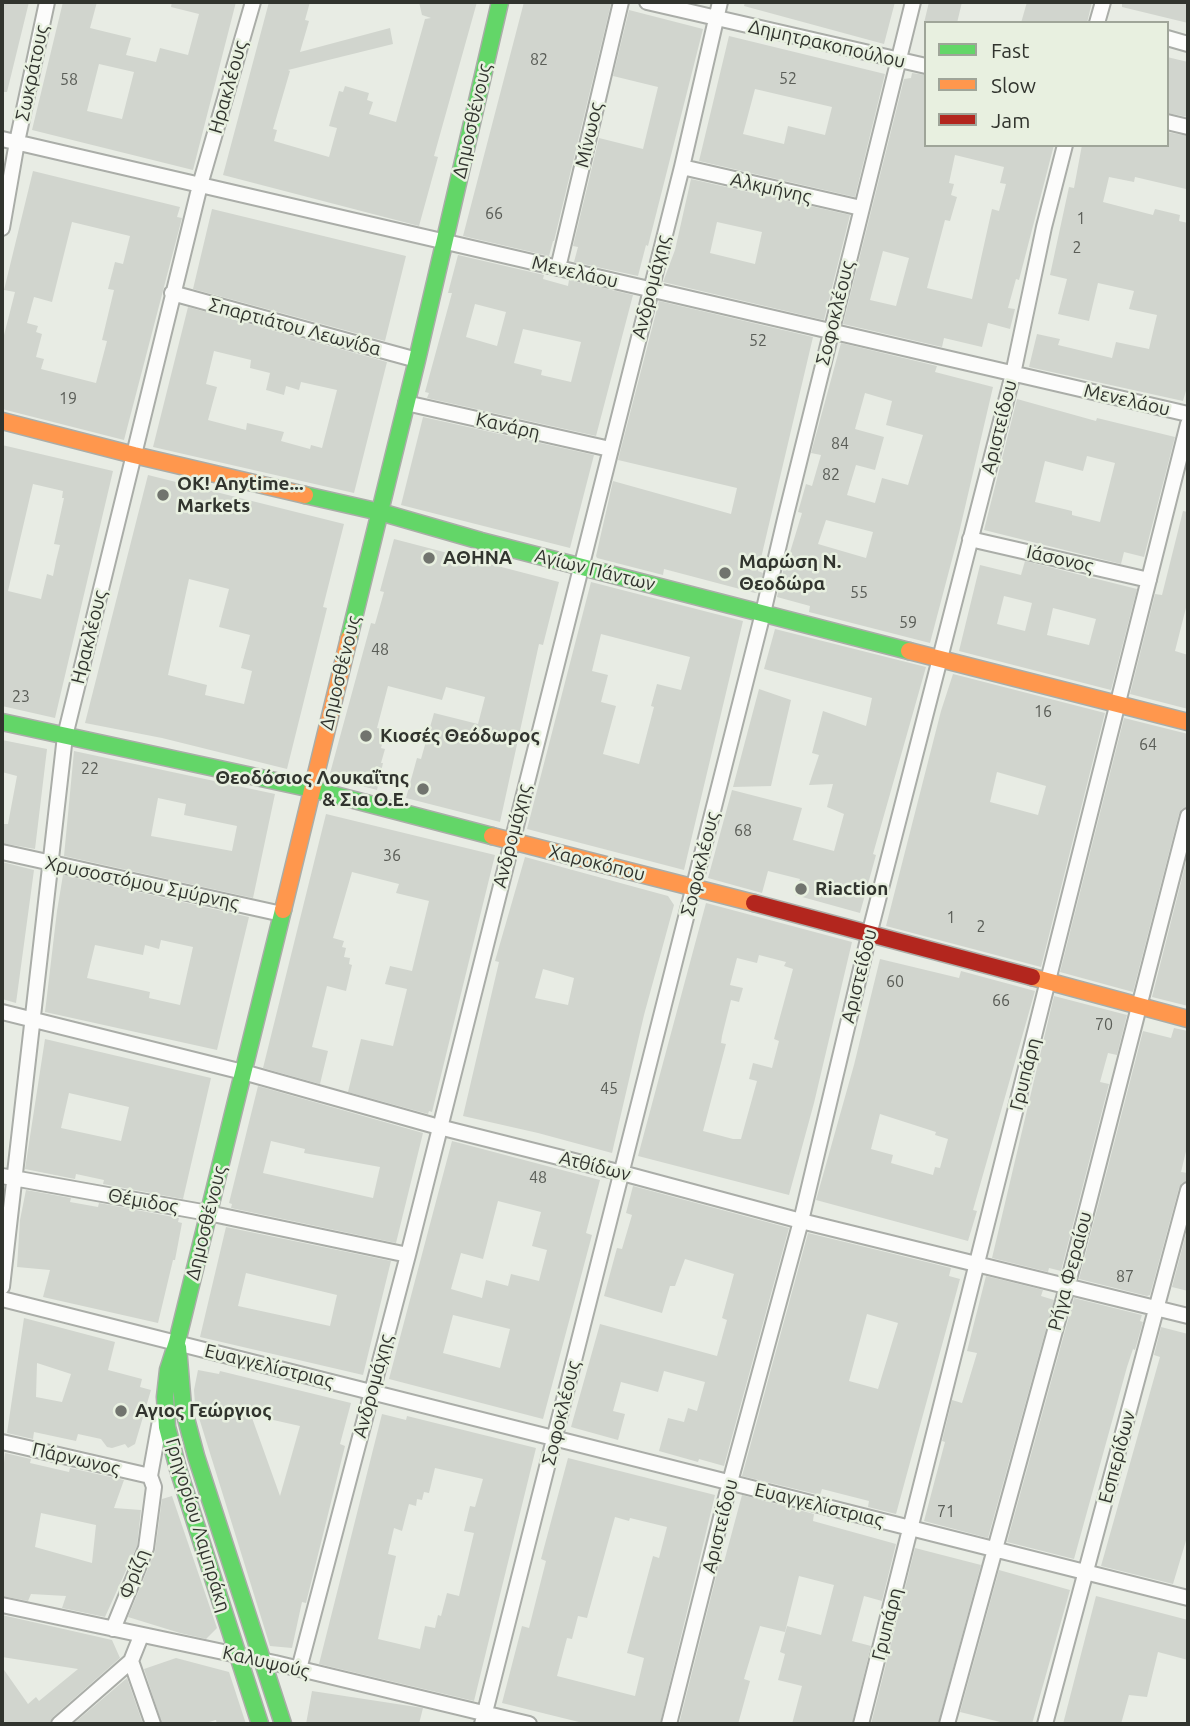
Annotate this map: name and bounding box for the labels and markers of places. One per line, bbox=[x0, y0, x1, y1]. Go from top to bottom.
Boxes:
place label: OK! Anytime... Markets bbox=[177, 473, 304, 517]
marker: OK! Anytime... Markets bbox=[155, 487, 171, 503]
place label: ΑΘΗΝΑ bbox=[443, 547, 512, 569]
marker: ΑΘΗΝΑ bbox=[421, 550, 437, 566]
place label: Μαρώση Ν. Θεοδώρα bbox=[739, 551, 841, 595]
marker: Μαρώση Ν. Θεοδώρα bbox=[717, 565, 733, 581]
place label: Κιοσές Θεόδωρος bbox=[380, 725, 540, 747]
marker: Κιοσές Θεόδωρος bbox=[358, 728, 374, 744]
place label: Θεοδόσιος Λουκαΐτης & Σια Ο.Ε. bbox=[215, 767, 409, 811]
marker: Θεοδόσιος Λουκαΐτης & Σια Ο.Ε. bbox=[415, 781, 431, 797]
place label: Riaction bbox=[815, 878, 888, 900]
marker: Riaction bbox=[793, 881, 809, 897]
place label: Αγιος Γεώργιος bbox=[135, 1400, 271, 1422]
marker: Αγιος Γεώργιος bbox=[113, 1403, 129, 1419]

